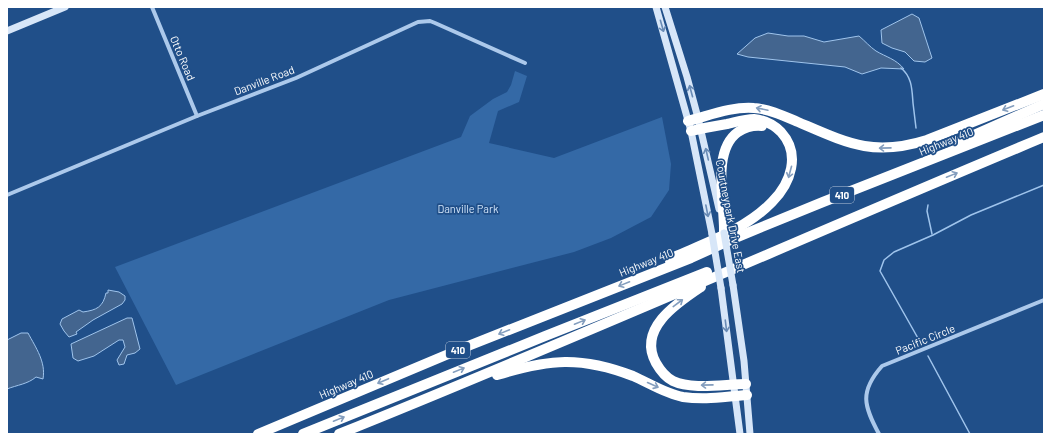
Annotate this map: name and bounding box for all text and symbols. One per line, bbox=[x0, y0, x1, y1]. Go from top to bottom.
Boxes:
one-way arrow bbox=[659, 19, 666, 32]
street label: Otto Road bbox=[168, 34, 198, 82]
street label: Danville Road bbox=[232, 63, 296, 97]
one-way arrow bbox=[687, 85, 694, 98]
one-way arrow bbox=[1002, 104, 1014, 112]
one-way arrow bbox=[756, 105, 769, 113]
street label: Highway 410 bbox=[917, 124, 975, 158]
one-way arrow bbox=[879, 144, 892, 152]
one-way arrow bbox=[702, 147, 710, 160]
street label: Courtneypark Drive East bbox=[714, 158, 748, 274]
one-way arrow bbox=[786, 165, 794, 178]
one-way arrow bbox=[946, 171, 958, 179]
road number: 410 bbox=[830, 187, 854, 203]
park label: Danville Park bbox=[438, 202, 499, 215]
one-way arrow bbox=[703, 204, 711, 217]
street label: Highway 410 bbox=[617, 245, 675, 279]
one-way arrow bbox=[619, 281, 631, 288]
one-way arrow bbox=[672, 299, 683, 308]
one-way arrow bbox=[573, 317, 585, 325]
one-way arrow bbox=[722, 319, 730, 332]
street label: Pacific Circle bbox=[893, 321, 957, 357]
one-way arrow bbox=[498, 329, 510, 336]
road number: 410 bbox=[446, 342, 470, 358]
one-way arrow bbox=[453, 366, 465, 373]
street label: Highway 410 bbox=[317, 367, 375, 401]
one-way arrow bbox=[378, 378, 390, 386]
one-way arrow bbox=[701, 381, 714, 389]
one-way arrow bbox=[646, 382, 658, 389]
one-way arrow bbox=[332, 415, 344, 423]

